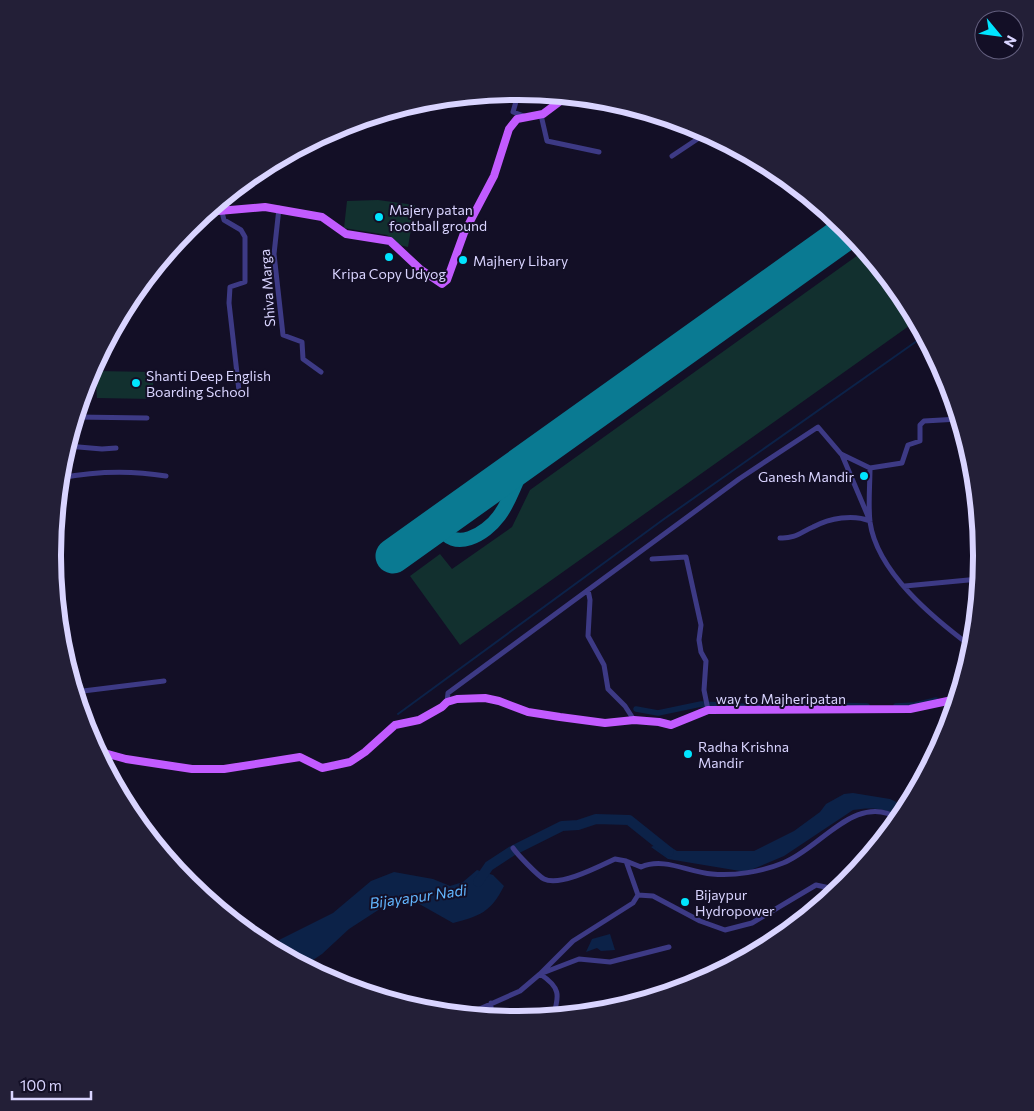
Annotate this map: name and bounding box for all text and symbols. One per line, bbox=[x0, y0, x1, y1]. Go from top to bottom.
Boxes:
north arrow bbox=[974, 10, 1024, 60]
text: N bbox=[1001, 33, 1021, 50]
place label: Majery patan football ground bbox=[389, 201, 487, 234]
marker: Majery patan football ground bbox=[373, 211, 385, 223]
street label: Shiva Marga bbox=[256, 249, 278, 327]
marker: Kripa Copy Udyog bbox=[383, 251, 395, 263]
place label: Majhery Libary bbox=[473, 252, 568, 269]
marker: Majhery Libary bbox=[457, 254, 469, 266]
place label: Kripa Copy Udyog bbox=[332, 265, 446, 282]
place label: Shanti Deep English Boarding School bbox=[146, 367, 271, 400]
marker: Shanti Deep English Boarding School bbox=[130, 377, 142, 389]
place label: Ganesh Mandir bbox=[758, 468, 854, 485]
marker: Ganesh Mandir bbox=[858, 470, 870, 482]
street label: way to Majheripatan bbox=[716, 690, 846, 707]
place label: Radha Krishna Mandir bbox=[698, 738, 789, 771]
marker: Radha Krishna Mandir bbox=[682, 748, 694, 760]
water label: Bijayapur Nadi bbox=[368, 880, 469, 912]
place label: Bijaypur Hydropower bbox=[695, 886, 775, 919]
marker: Bijaypur Hydropower bbox=[679, 896, 691, 908]
scale bar bbox=[12, 1068, 91, 1100]
text: 100 m bbox=[20, 1076, 62, 1094]

